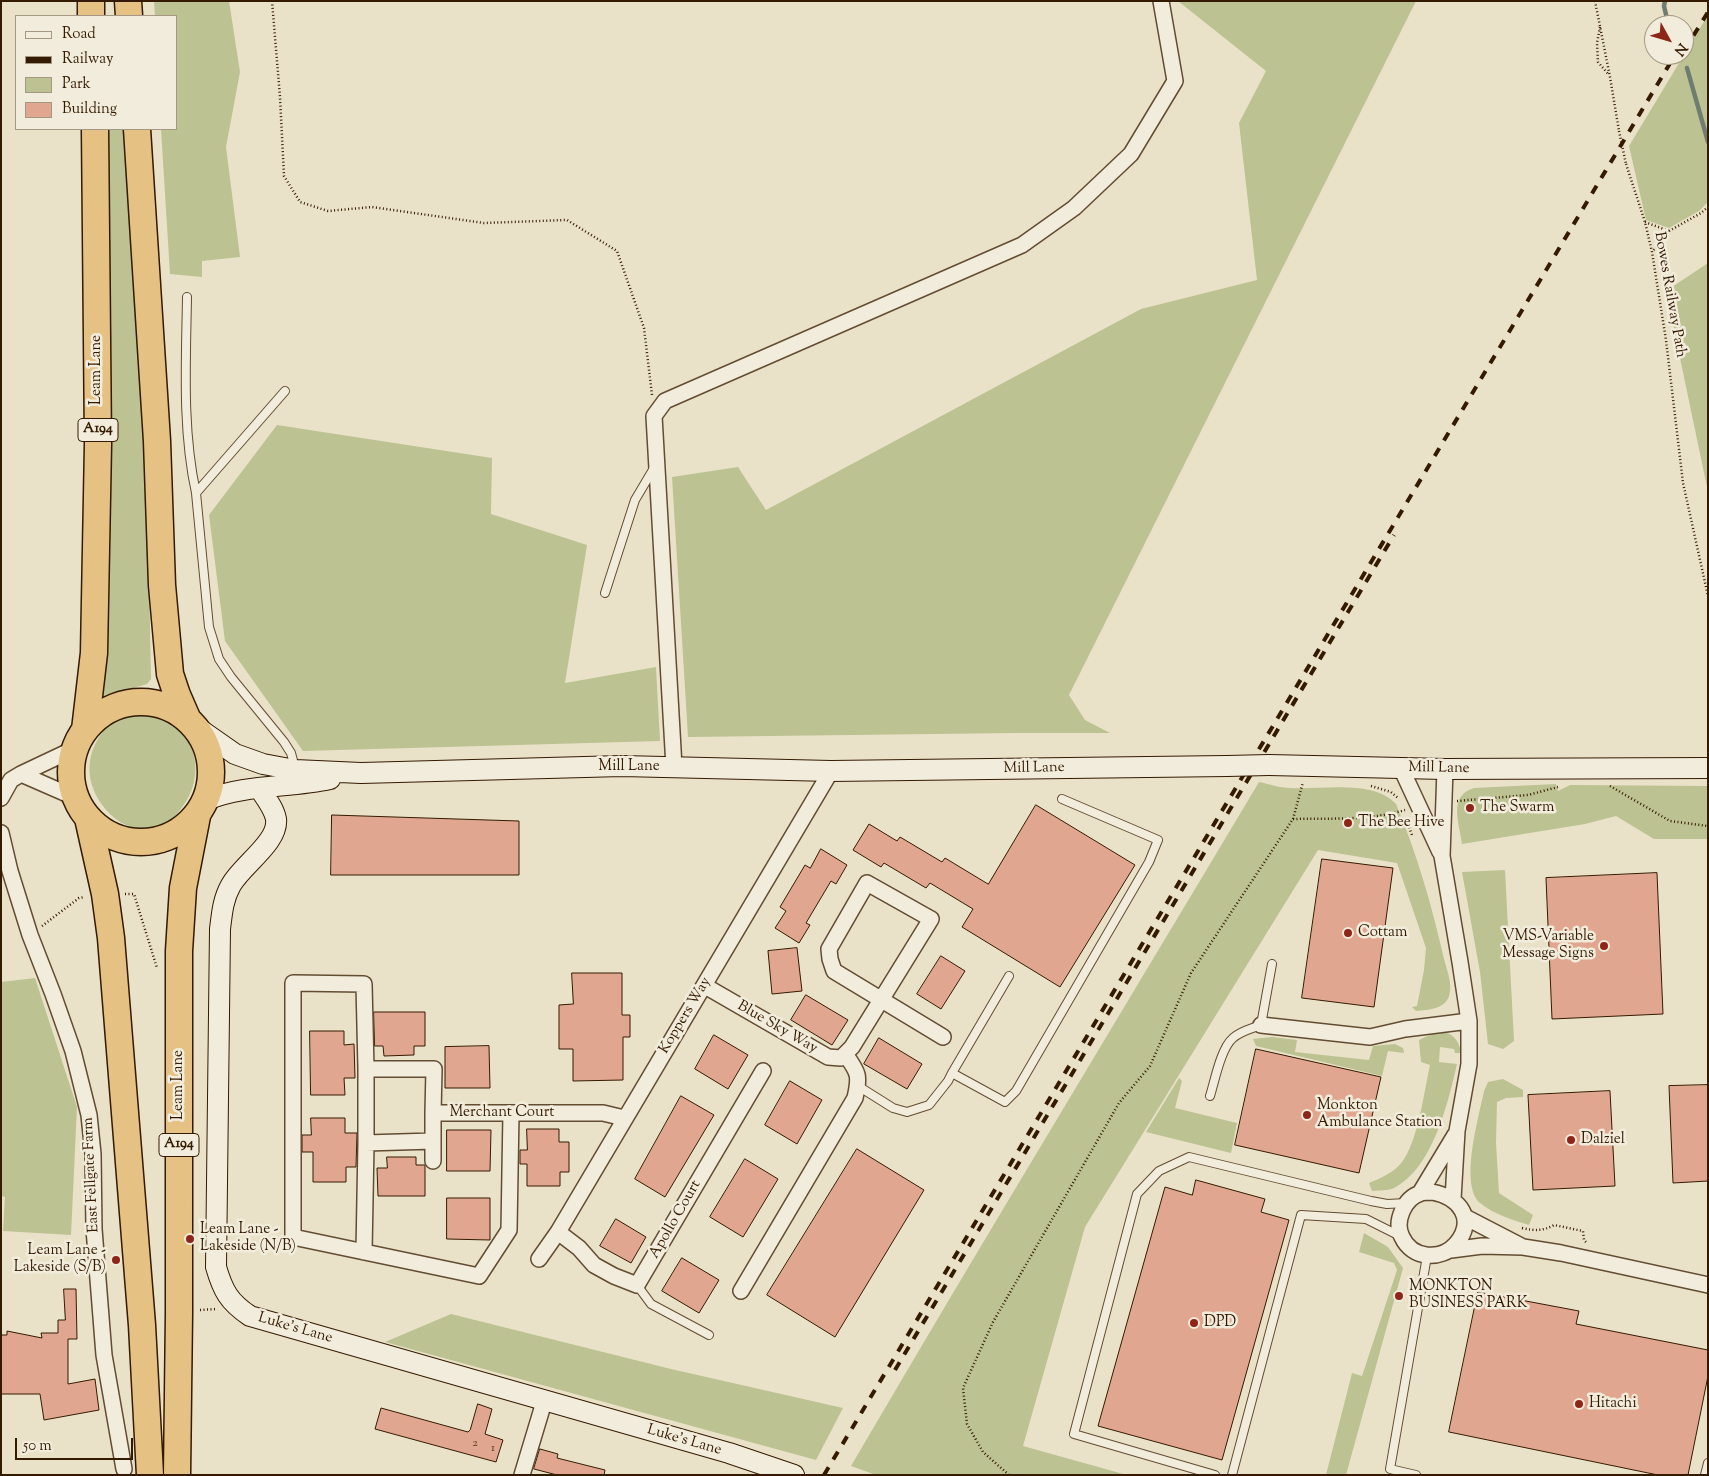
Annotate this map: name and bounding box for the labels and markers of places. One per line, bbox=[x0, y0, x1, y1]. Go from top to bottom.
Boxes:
place label: The Swarm bbox=[1480, 799, 1554, 817]
marker: The Swarm bbox=[1464, 802, 1476, 814]
place label: The Bee Hive bbox=[1358, 814, 1444, 832]
marker: The Bee Hive bbox=[1342, 817, 1354, 829]
place label: Cottam bbox=[1358, 924, 1407, 942]
marker: Cottam bbox=[1342, 927, 1354, 939]
place label: VMS-Variable Message Signs bbox=[1502, 928, 1594, 963]
marker: VMS-Variable Message Signs bbox=[1598, 940, 1610, 952]
place label: Monkton Ambulance Station bbox=[1317, 1097, 1442, 1132]
marker: Monkton Ambulance Station bbox=[1301, 1109, 1313, 1121]
place label: Dalziel bbox=[1581, 1131, 1625, 1149]
marker: Dalziel bbox=[1565, 1134, 1577, 1146]
place label: Leam Lane - Lakeside (N/B) bbox=[200, 1221, 296, 1256]
marker: Leam Lane - Lakeside (N/B) bbox=[184, 1233, 196, 1245]
place label: Leam Lane - Lakeside (S/B) bbox=[14, 1242, 106, 1277]
marker: Leam Lane - Lakeside (S/B) bbox=[110, 1254, 122, 1266]
place label: MONKTON BUSINESS PARK bbox=[1409, 1278, 1528, 1313]
marker: MONKTON BUSINESS PARK bbox=[1393, 1290, 1405, 1302]
place label: DPD bbox=[1204, 1314, 1236, 1332]
marker: DPD bbox=[1188, 1317, 1200, 1329]
place label: Hitachi bbox=[1589, 1395, 1637, 1413]
marker: Hitachi bbox=[1573, 1398, 1585, 1410]

